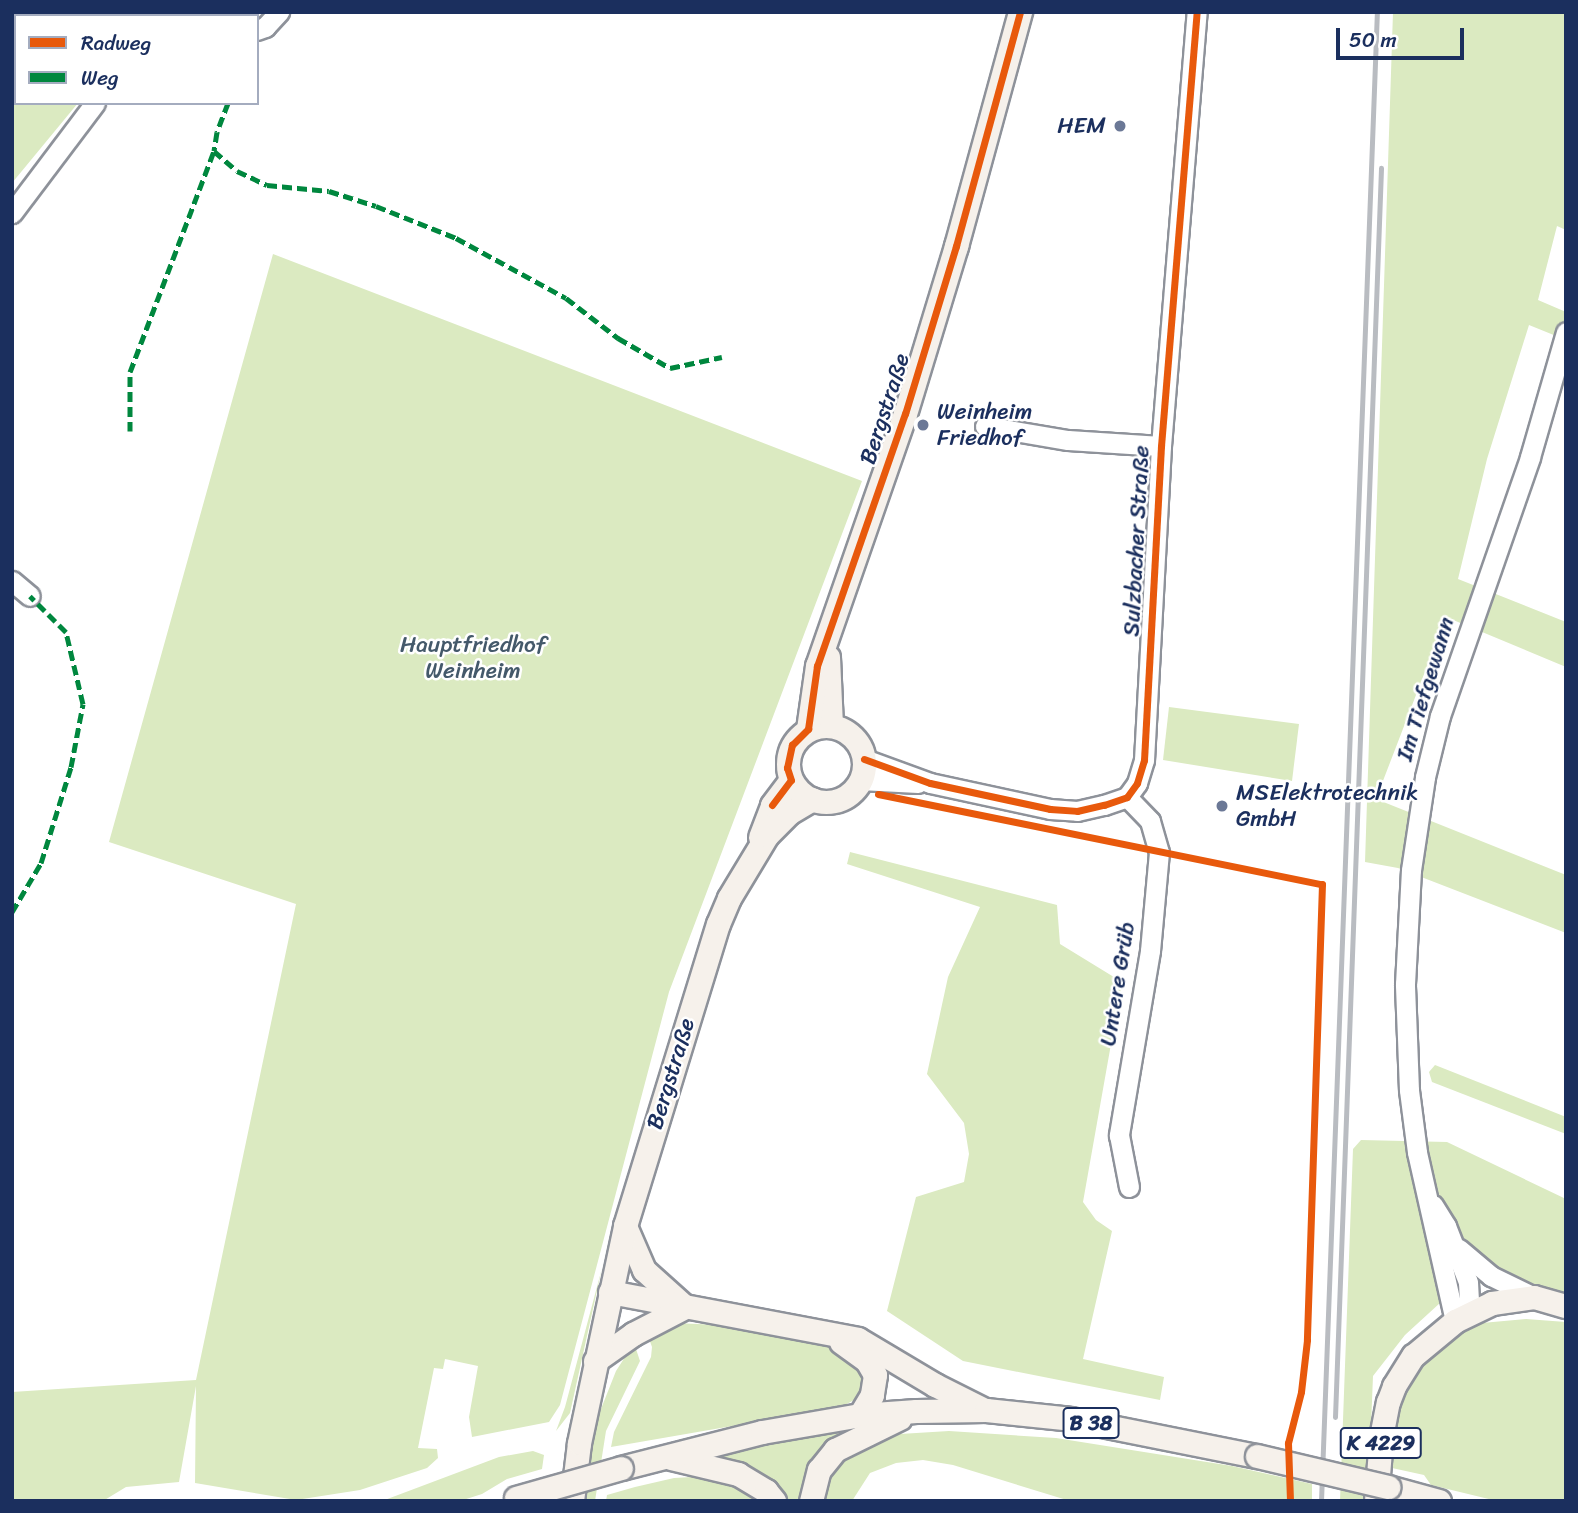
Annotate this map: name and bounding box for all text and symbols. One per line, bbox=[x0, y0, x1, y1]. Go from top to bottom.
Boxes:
legend bbox=[14, 14, 259, 105]
scale bar bbox=[1340, 14, 1468, 58]
text: 50 m bbox=[1349, 21, 1397, 59]
text: Radweg bbox=[81, 24, 151, 62]
text: Weg bbox=[81, 59, 119, 97]
place label: HEM bbox=[1057, 112, 1106, 140]
marker: HEM bbox=[1112, 118, 1128, 134]
street label: Bergstraße bbox=[854, 350, 916, 468]
place label: Weinheim Friedhof bbox=[937, 398, 1032, 452]
marker: Weinheim Friedhof bbox=[915, 417, 931, 433]
street label: Sulzbacher Straße bbox=[1118, 445, 1156, 637]
street label: Im Tiefgewann bbox=[1391, 614, 1461, 764]
park label: Hauptfriedhof Weinheim bbox=[400, 631, 546, 685]
place label: MSElektrotechnik GmbH bbox=[1236, 779, 1419, 833]
marker: MSElektrotechnik GmbH bbox=[1214, 798, 1230, 814]
street label: Untere Grüb bbox=[1095, 920, 1141, 1048]
street label: Bergstraße bbox=[641, 1015, 701, 1133]
road number: B 38 bbox=[1061, 1406, 1121, 1440]
road number: K 4229 bbox=[1339, 1426, 1423, 1460]

